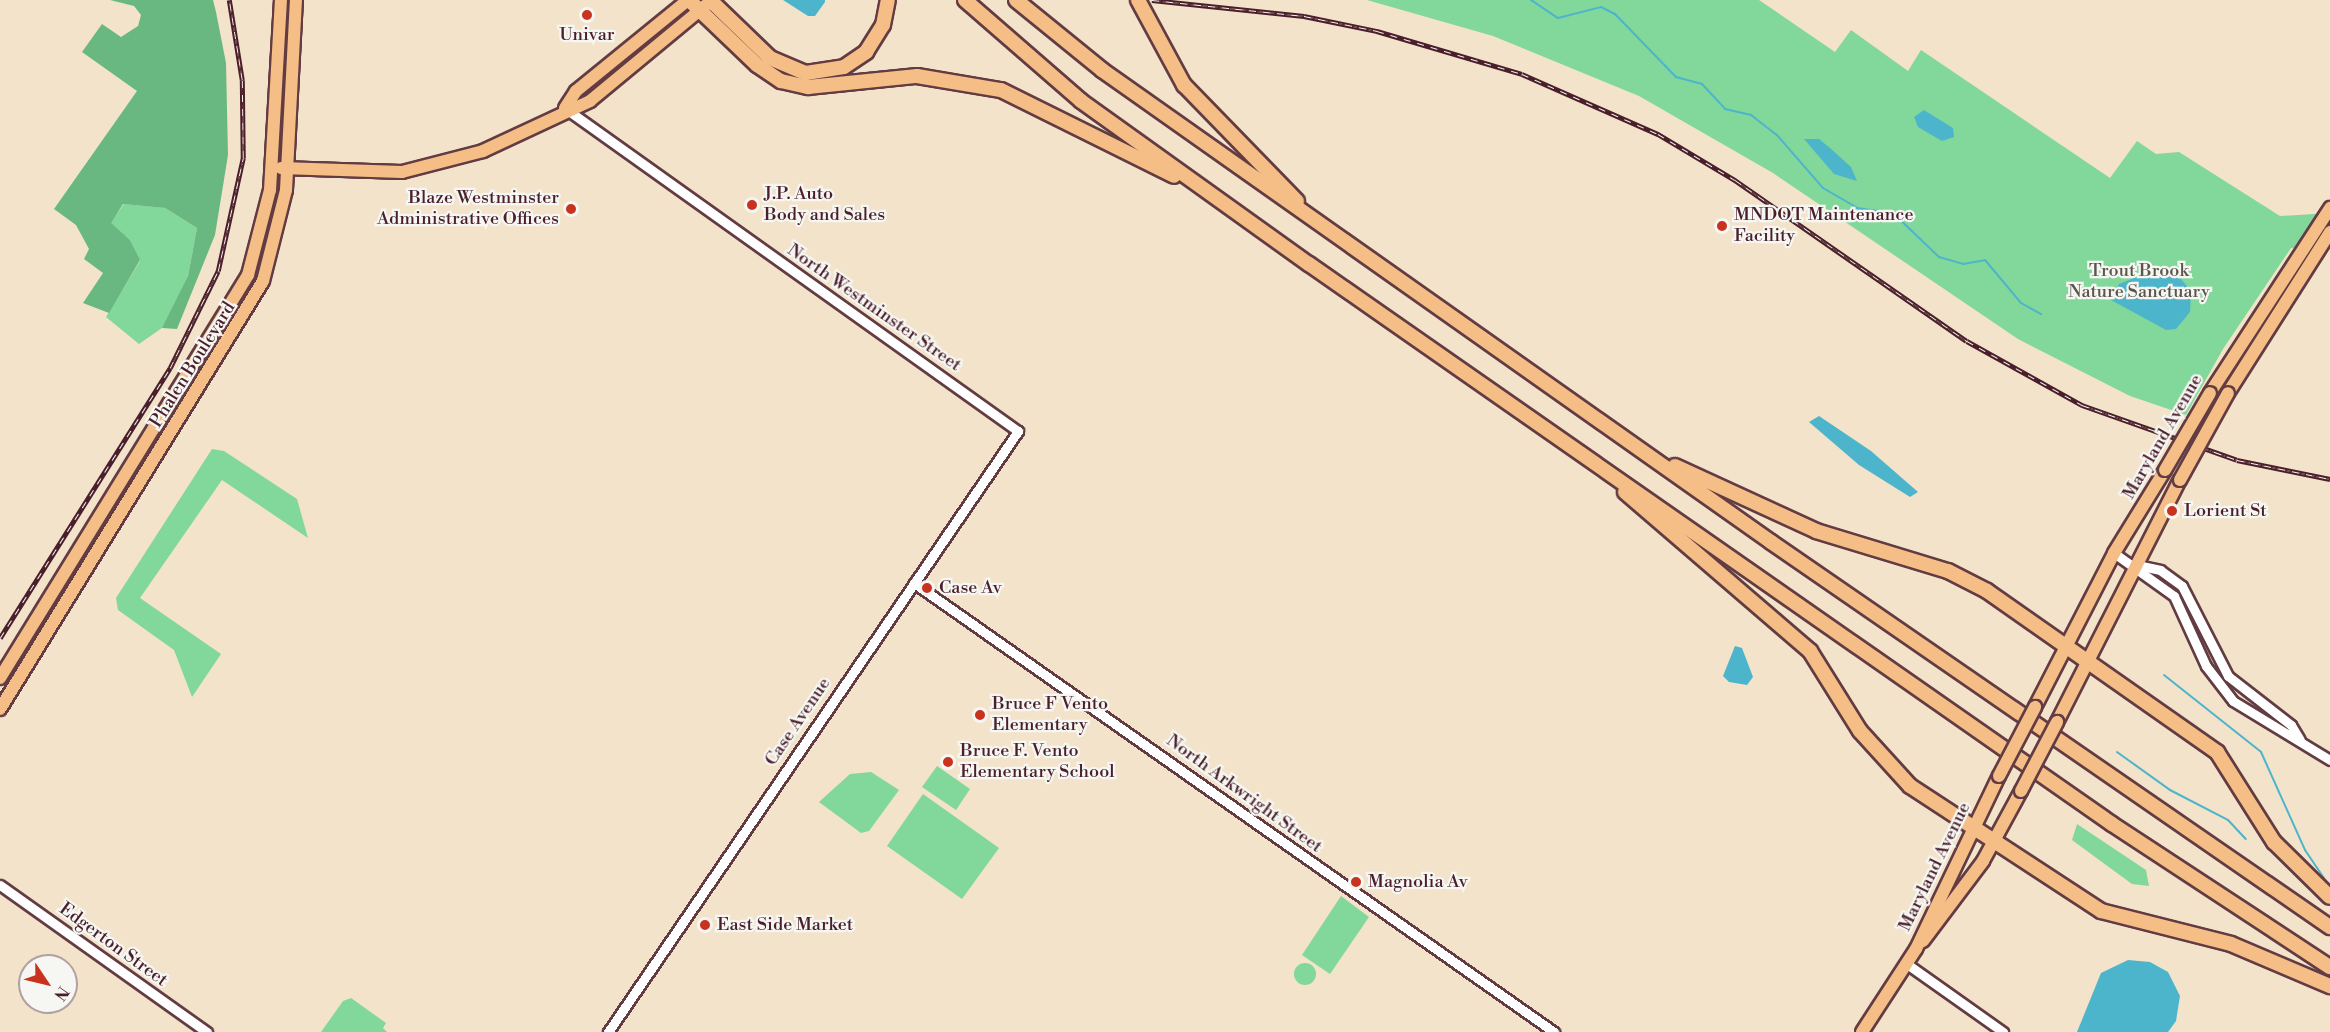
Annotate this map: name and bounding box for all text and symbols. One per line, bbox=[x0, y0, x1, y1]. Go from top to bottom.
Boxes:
marker: Univar bbox=[580, 8, 594, 22]
place label: Univar bbox=[559, 24, 615, 46]
place label: J.P. Auto Body and Sales bbox=[764, 184, 885, 226]
place label: Blaze Westminster Administrative Offices bbox=[377, 188, 559, 230]
marker: J.P. Auto Body and Sales bbox=[745, 198, 759, 212]
marker: Blaze Westminster Administrative Offices bbox=[564, 202, 578, 216]
place label: MNDOT Maintenance Facility bbox=[1734, 205, 1914, 248]
marker: MNDOT Maintenance Facility bbox=[1715, 219, 1729, 233]
street label: North Westminster Street bbox=[783, 240, 965, 376]
park label: Trout Brook Nature Sanctuary bbox=[2068, 261, 2210, 304]
street label: Phalen Boulevard bbox=[146, 298, 240, 432]
street label: Maryland Avenue bbox=[2118, 371, 2208, 503]
place label: Lorient St bbox=[2184, 500, 2267, 522]
marker: Lorient St bbox=[2165, 504, 2179, 518]
place label: Case Av bbox=[939, 577, 1002, 599]
marker: Case Av bbox=[920, 581, 934, 595]
street label: Case Avenue bbox=[761, 674, 835, 770]
place label: Bruce F Vento Elementary bbox=[992, 694, 1108, 736]
marker: Bruce F Vento Elementary bbox=[973, 708, 987, 722]
street label: North Arkwright Street bbox=[1162, 730, 1326, 858]
place label: Bruce F. Vento Elementary School bbox=[960, 741, 1115, 783]
marker: Bruce F. Vento Elementary School bbox=[941, 755, 955, 769]
street label: Maryland Avenue bbox=[1894, 799, 1976, 935]
place label: Magnolia Av bbox=[1368, 871, 1468, 893]
marker: Magnolia Av bbox=[1349, 875, 1363, 889]
street label: Edgerton Street bbox=[55, 898, 171, 992]
place label: East Side Market bbox=[717, 914, 853, 936]
marker: East Side Market bbox=[698, 918, 712, 932]
north arrow bbox=[18, 954, 78, 1014]
text: N bbox=[49, 982, 73, 1004]

